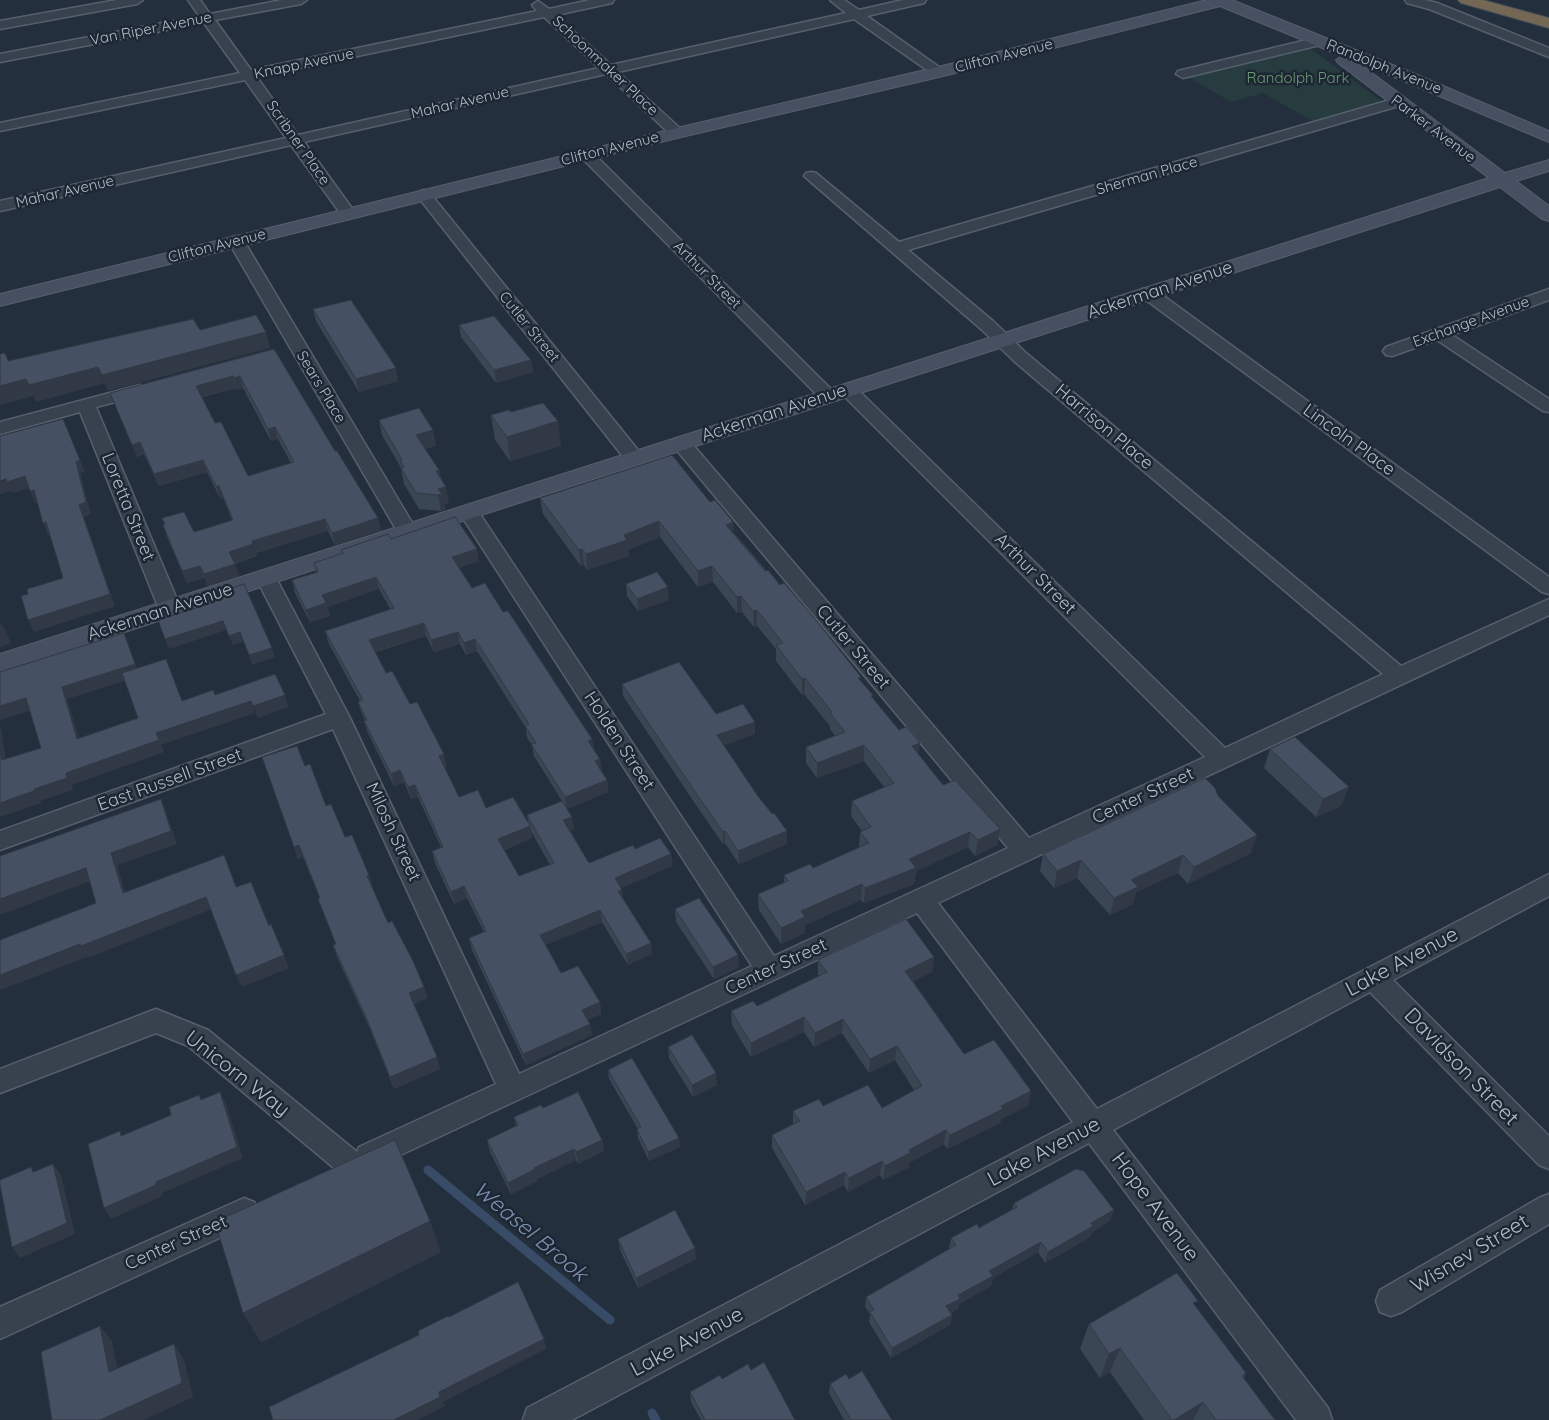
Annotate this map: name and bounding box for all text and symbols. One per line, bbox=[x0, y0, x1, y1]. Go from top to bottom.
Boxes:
street label: Van Riper Avenue bbox=[89, 8, 213, 50]
street label: Schoonmaker Place bbox=[548, 12, 662, 120]
street label: Clifton Avenue bbox=[953, 35, 1055, 77]
street label: Randolph Avenue bbox=[1324, 36, 1444, 98]
street label: Knapp Avenue bbox=[253, 45, 355, 83]
park label: Randolph Park bbox=[1247, 69, 1349, 87]
street label: Mahar Avenue bbox=[409, 83, 511, 123]
street label: Parker Avenue bbox=[1387, 91, 1479, 167]
street label: Scribner Place bbox=[262, 97, 334, 189]
street label: Clifton Avenue bbox=[559, 128, 661, 170]
street label: Sherman Place bbox=[1094, 153, 1200, 199]
street label: Mahar Avenue bbox=[14, 172, 116, 212]
street label: Clifton Avenue bbox=[166, 225, 268, 267]
street label: Arthur Street bbox=[669, 237, 745, 313]
street label: Ackerman Avenue bbox=[1085, 256, 1235, 324]
street label: Cutler Street bbox=[495, 288, 563, 366]
street label: Exchange Avenue bbox=[1410, 293, 1532, 351]
street label: Sears Place bbox=[293, 348, 349, 426]
street label: Ackerman Avenue bbox=[699, 379, 849, 447]
street label: Harrison Place bbox=[1051, 380, 1157, 474]
street label: Lincoln Place bbox=[1299, 399, 1399, 481]
street label: Loretta Street bbox=[97, 450, 159, 564]
street label: Arthur Street bbox=[990, 529, 1080, 619]
street label: Ackerman Avenue bbox=[85, 578, 235, 646]
street label: Cutler Street bbox=[812, 601, 894, 693]
street label: Holden Street bbox=[579, 688, 659, 794]
street label: East Russell Street bbox=[95, 744, 245, 816]
street label: Center Street bbox=[1089, 763, 1197, 829]
street label: Milosh Street bbox=[361, 779, 425, 885]
street label: Lake Avenue bbox=[1341, 922, 1463, 1002]
street label: Center Street bbox=[722, 934, 830, 1000]
street label: Davidson Street bbox=[1399, 1003, 1523, 1131]
street label: Unicorn Way bbox=[180, 1025, 294, 1123]
street label: Lake Avenue bbox=[983, 1112, 1105, 1192]
street label: Hope Avenue bbox=[1106, 1148, 1204, 1266]
water label: Weasel Brook bbox=[467, 1176, 593, 1288]
street label: Wisnev Street bbox=[1407, 1209, 1533, 1299]
street label: Center Street bbox=[122, 1211, 230, 1275]
street label: Lake Avenue bbox=[626, 1302, 748, 1382]

